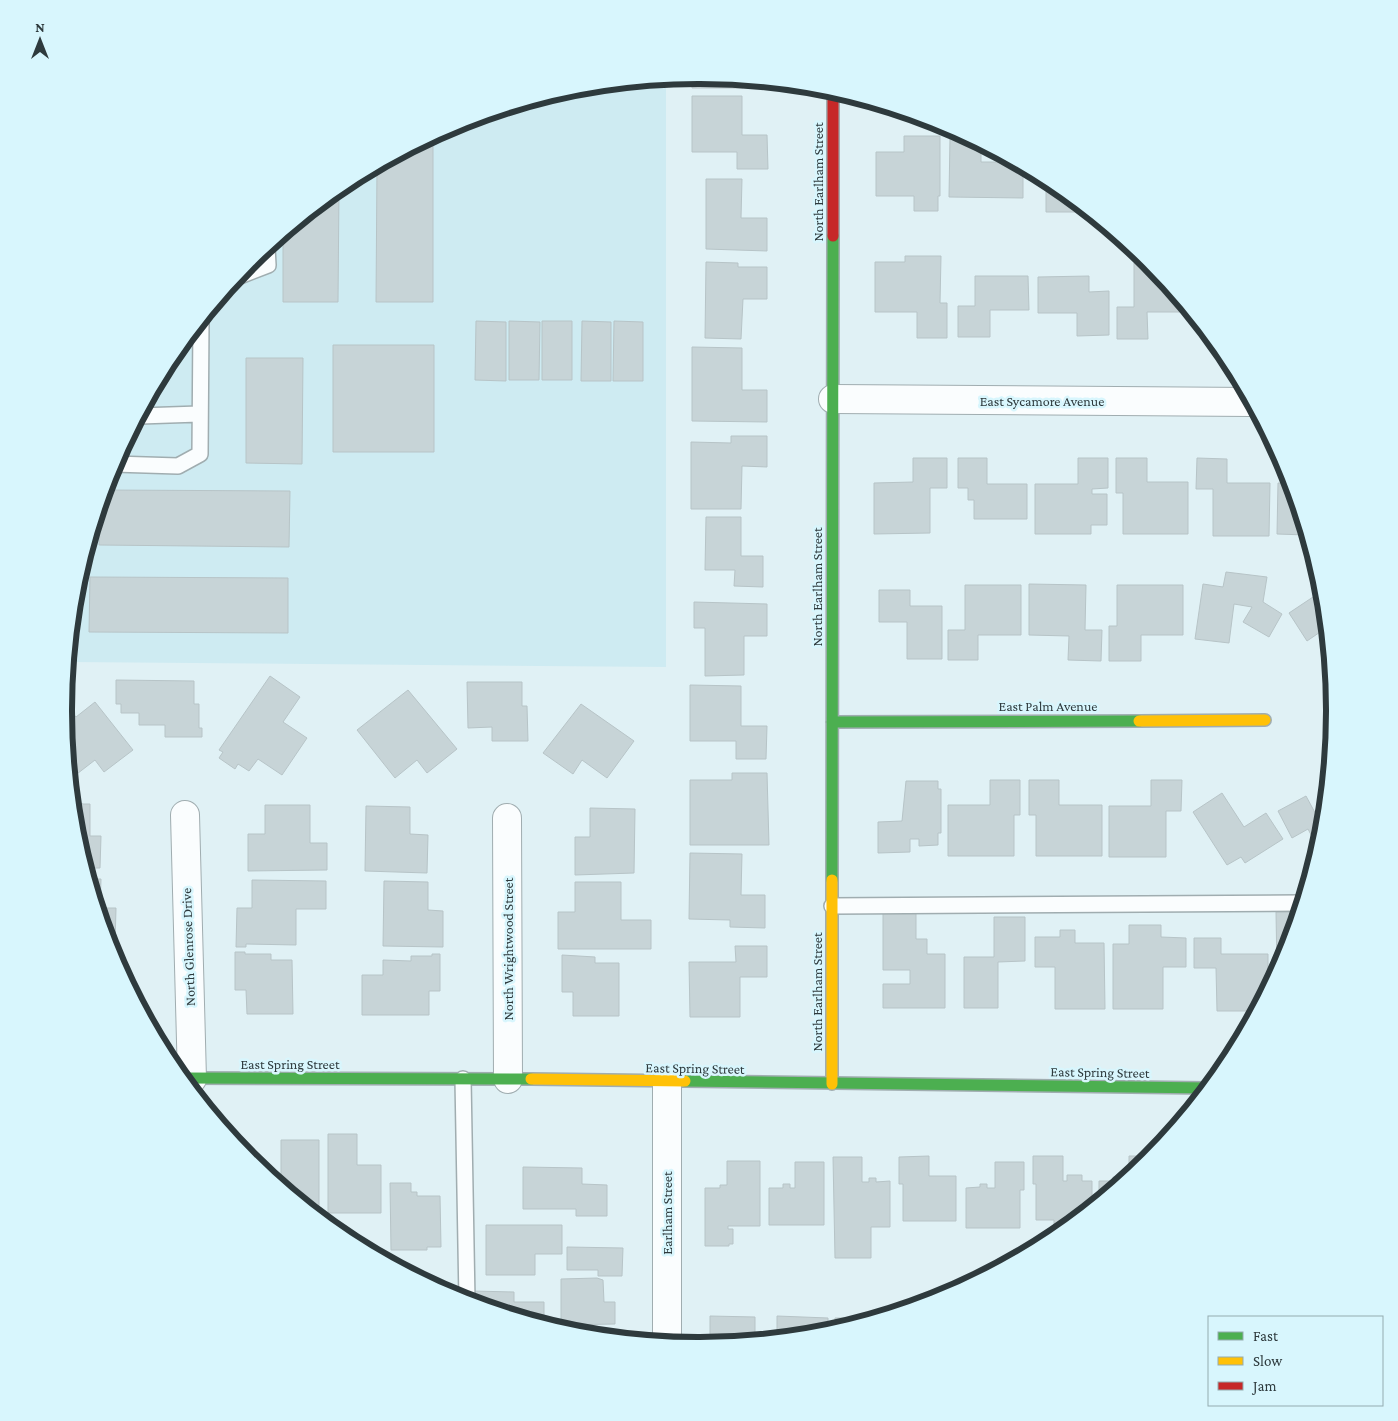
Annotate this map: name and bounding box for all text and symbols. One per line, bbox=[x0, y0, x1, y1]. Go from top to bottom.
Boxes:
north arrow bbox=[15, 15, 65, 65]
text: N bbox=[35, 19, 45, 35]
street label: North Earlham Street bbox=[810, 122, 826, 242]
street label: East Sycamore Avenue bbox=[980, 393, 1104, 409]
street label: North Earlham Street bbox=[809, 527, 825, 647]
street label: East Palm Avenue bbox=[999, 698, 1097, 714]
street label: North Wrightwood Street bbox=[500, 877, 516, 1020]
street label: North Glenrose Drive bbox=[178, 888, 198, 1006]
street label: North Earlham Street bbox=[809, 932, 825, 1052]
street label: East Spring Street bbox=[240, 1056, 340, 1072]
street label: East Spring Street bbox=[645, 1059, 745, 1077]
street label: East Spring Street bbox=[1050, 1063, 1150, 1081]
street label: Earlham Street bbox=[659, 1171, 675, 1255]
legend bbox=[1208, 1316, 1383, 1406]
text: Fast bbox=[1253, 1328, 1279, 1344]
text: Slow bbox=[1253, 1353, 1283, 1369]
text: Jam bbox=[1251, 1378, 1276, 1395]

